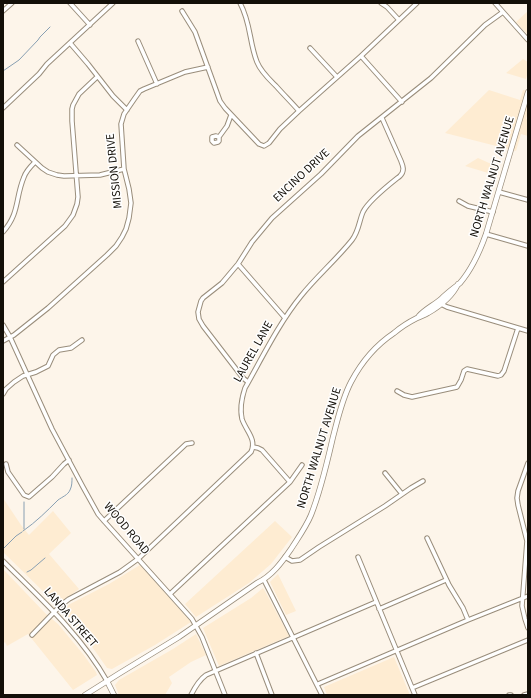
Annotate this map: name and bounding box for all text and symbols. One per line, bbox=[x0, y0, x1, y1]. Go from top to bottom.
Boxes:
street label: NORTH WALNUT AVENUE bbox=[468, 115, 518, 239]
street label: MISSION DRIVE bbox=[104, 133, 126, 209]
street label: ENCINO DRIVE bbox=[271, 146, 333, 206]
street label: LAUREL LANE bbox=[231, 319, 277, 385]
street label: NORTH WALNUT AVENUE bbox=[295, 386, 345, 510]
street label: WOOD ROAD bbox=[100, 500, 152, 558]
street label: LANDA STREET bbox=[40, 585, 100, 651]

